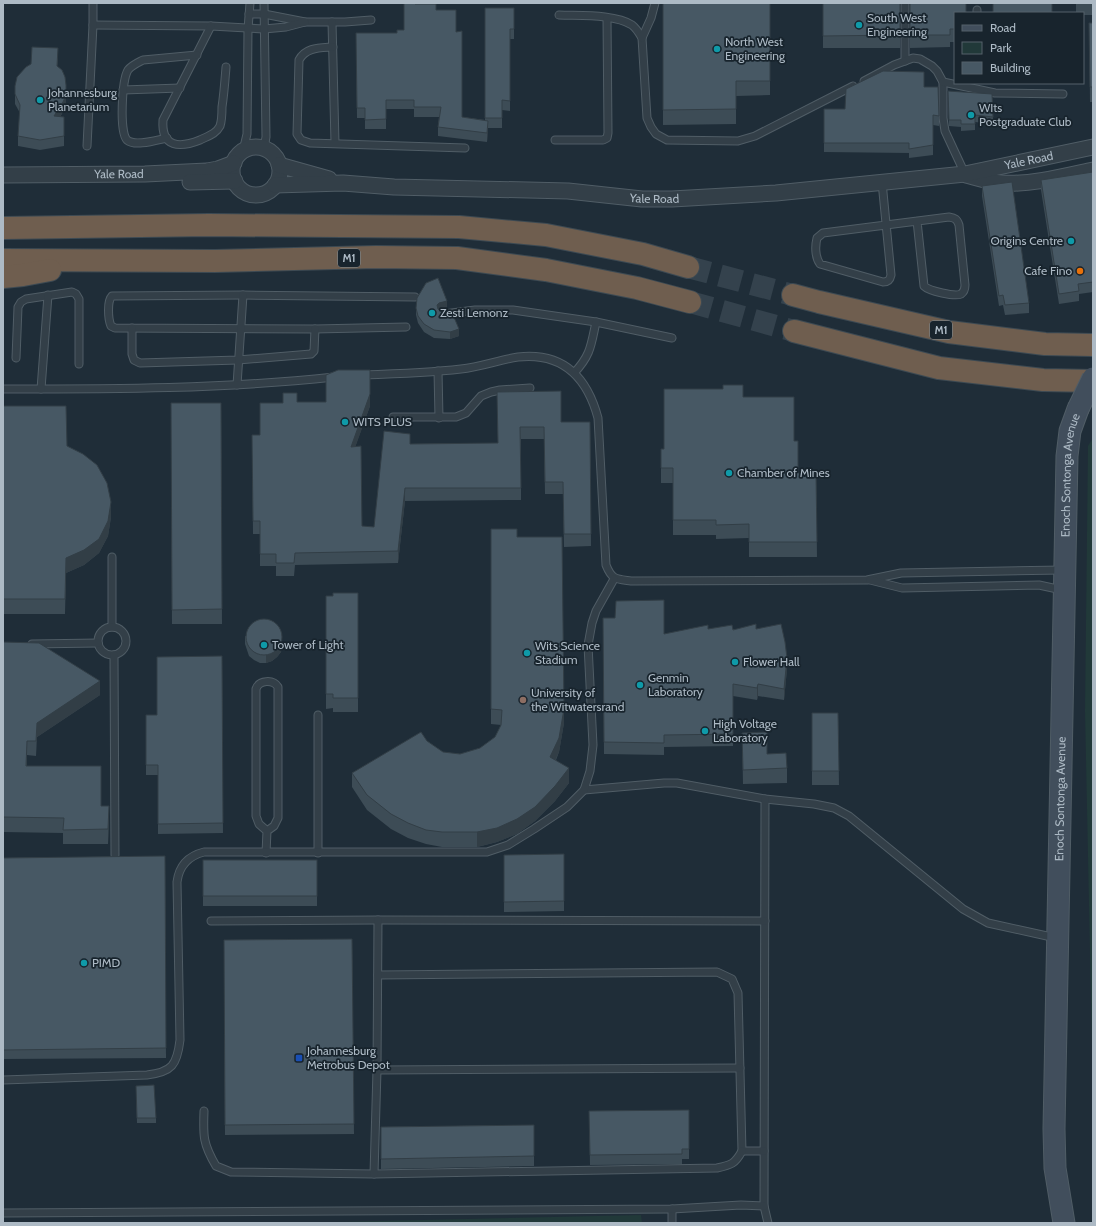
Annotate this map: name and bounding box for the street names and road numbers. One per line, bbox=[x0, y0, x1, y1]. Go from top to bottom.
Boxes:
street label: Yale Road bbox=[1002, 148, 1054, 173]
street label: Yale Road bbox=[93, 166, 144, 181]
street label: Yale Road bbox=[628, 190, 679, 206]
road number: M1 bbox=[338, 249, 360, 267]
road number: M1 bbox=[930, 321, 952, 339]
street label: Enoch Sontonga Avenue bbox=[1057, 411, 1083, 537]
street label: Enoch Sontonga Avenue bbox=[1051, 736, 1069, 861]

